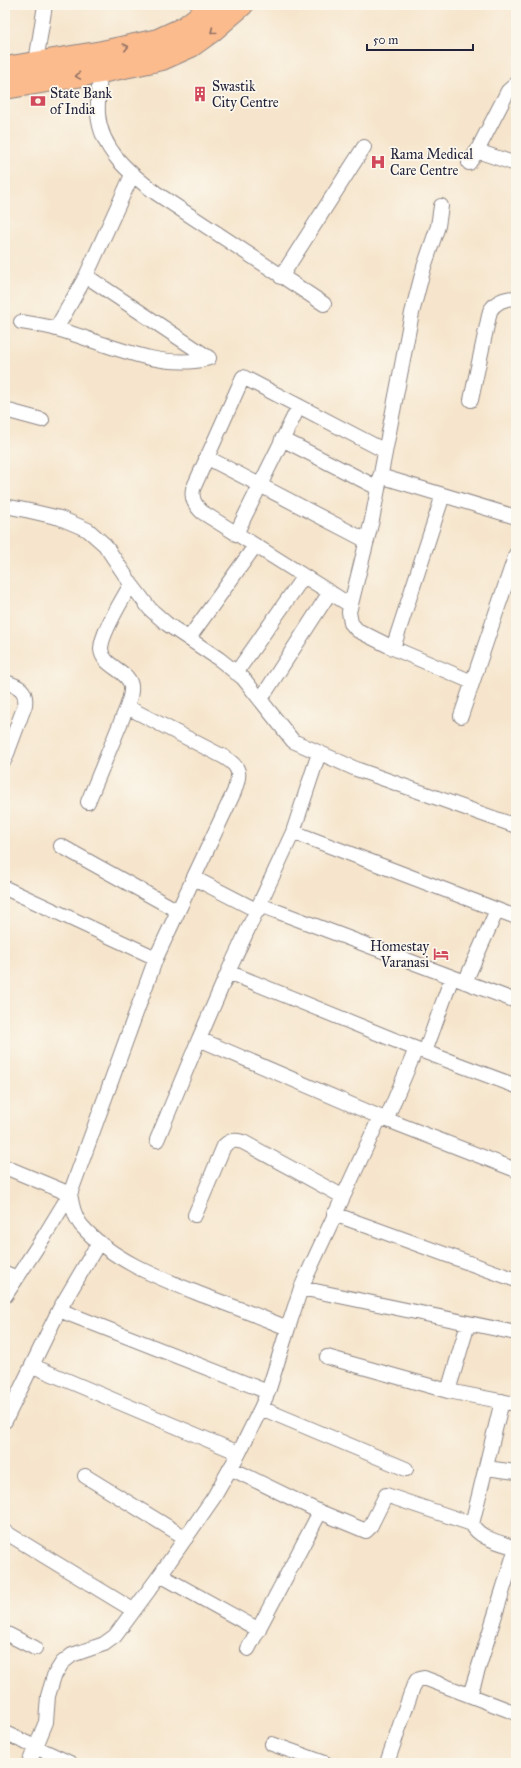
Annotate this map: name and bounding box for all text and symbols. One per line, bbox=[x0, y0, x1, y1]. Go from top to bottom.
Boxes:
one-way arrow bbox=[210, 26, 217, 33]
scale bar bbox=[367, 26, 473, 52]
text: 50 m bbox=[373, 33, 398, 47]
one-way arrow bbox=[123, 43, 129, 51]
one-way arrow bbox=[75, 71, 81, 80]
place label: Swastik City Centre bbox=[212, 78, 279, 111]
place label: State Bank of India bbox=[50, 85, 112, 118]
building icon: Swastik City Centre bbox=[191, 85, 209, 103]
bank icon: State Bank of India bbox=[29, 92, 47, 110]
place label: Rama Medical Care Centre bbox=[390, 146, 473, 179]
hospital icon: Rama Medical Care Centre bbox=[369, 153, 387, 171]
place label: Homestay Varanasi bbox=[370, 938, 429, 971]
hotel icon: Homestay Varanasi bbox=[432, 945, 450, 963]

